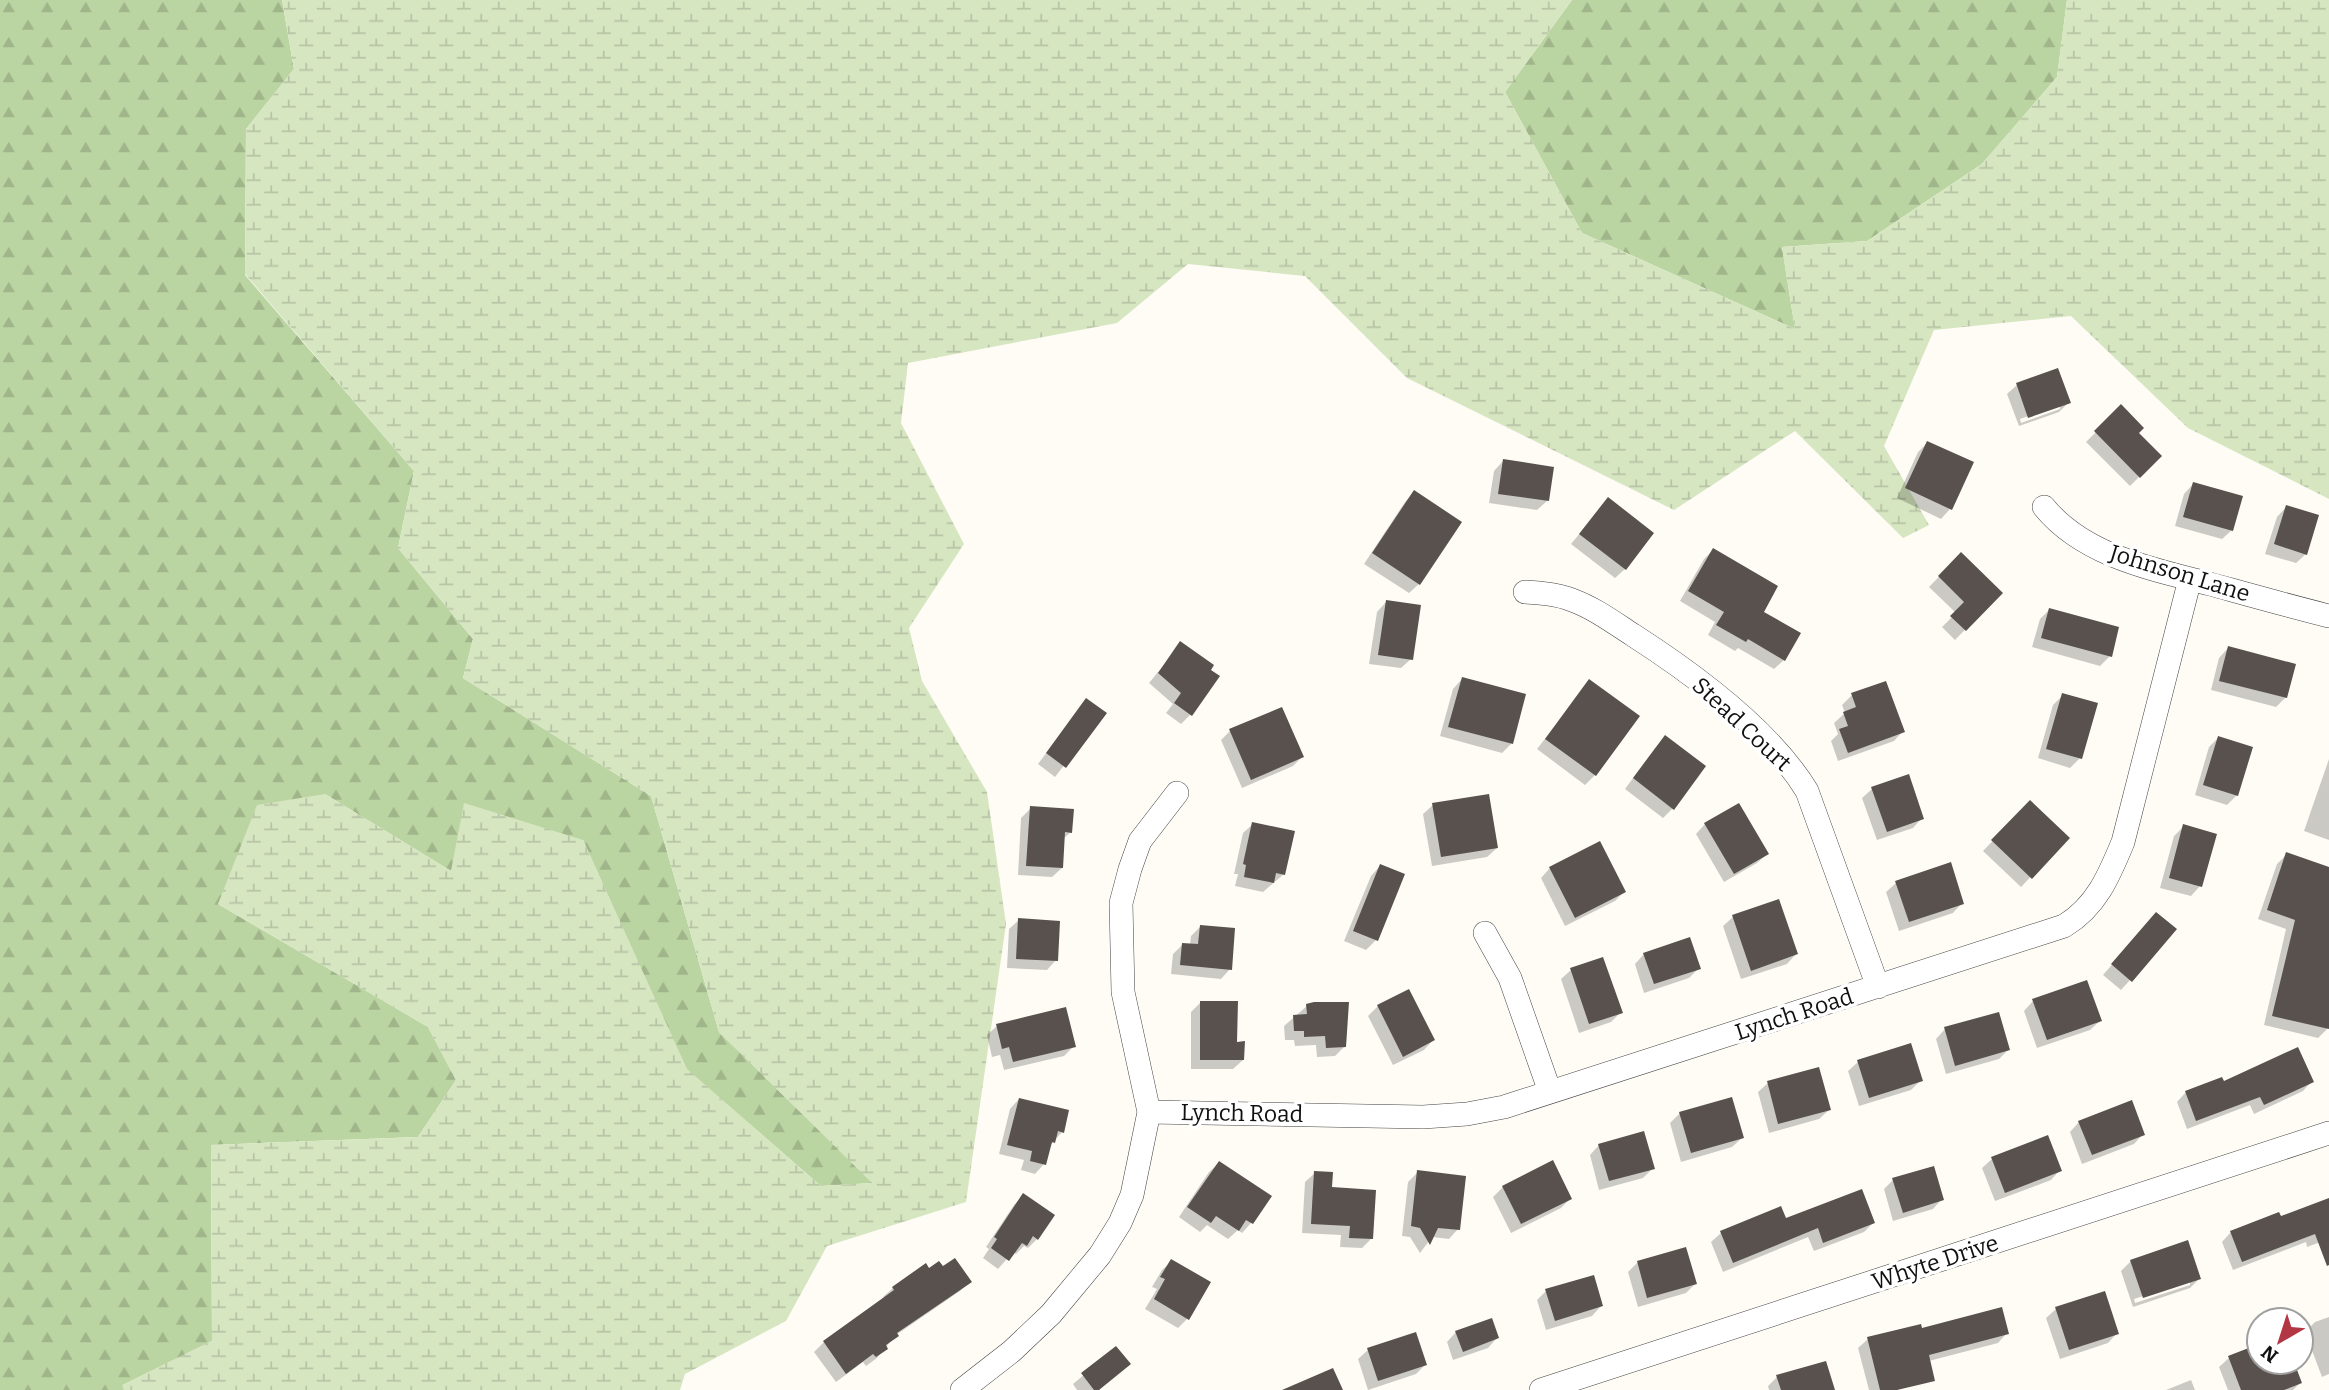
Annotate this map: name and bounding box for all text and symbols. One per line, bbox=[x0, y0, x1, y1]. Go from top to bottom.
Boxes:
street label: Johnson Lane bbox=[2106, 538, 2253, 608]
street label: Stead Court bbox=[1687, 671, 1797, 777]
street label: Lynch Road bbox=[1731, 982, 1857, 1046]
street label: Lynch Road bbox=[1180, 1098, 1304, 1128]
street label: Whyte Drive bbox=[1868, 1228, 2002, 1296]
north arrow bbox=[2245, 1306, 2315, 1376]
text: N bbox=[2256, 1340, 2283, 1367]

